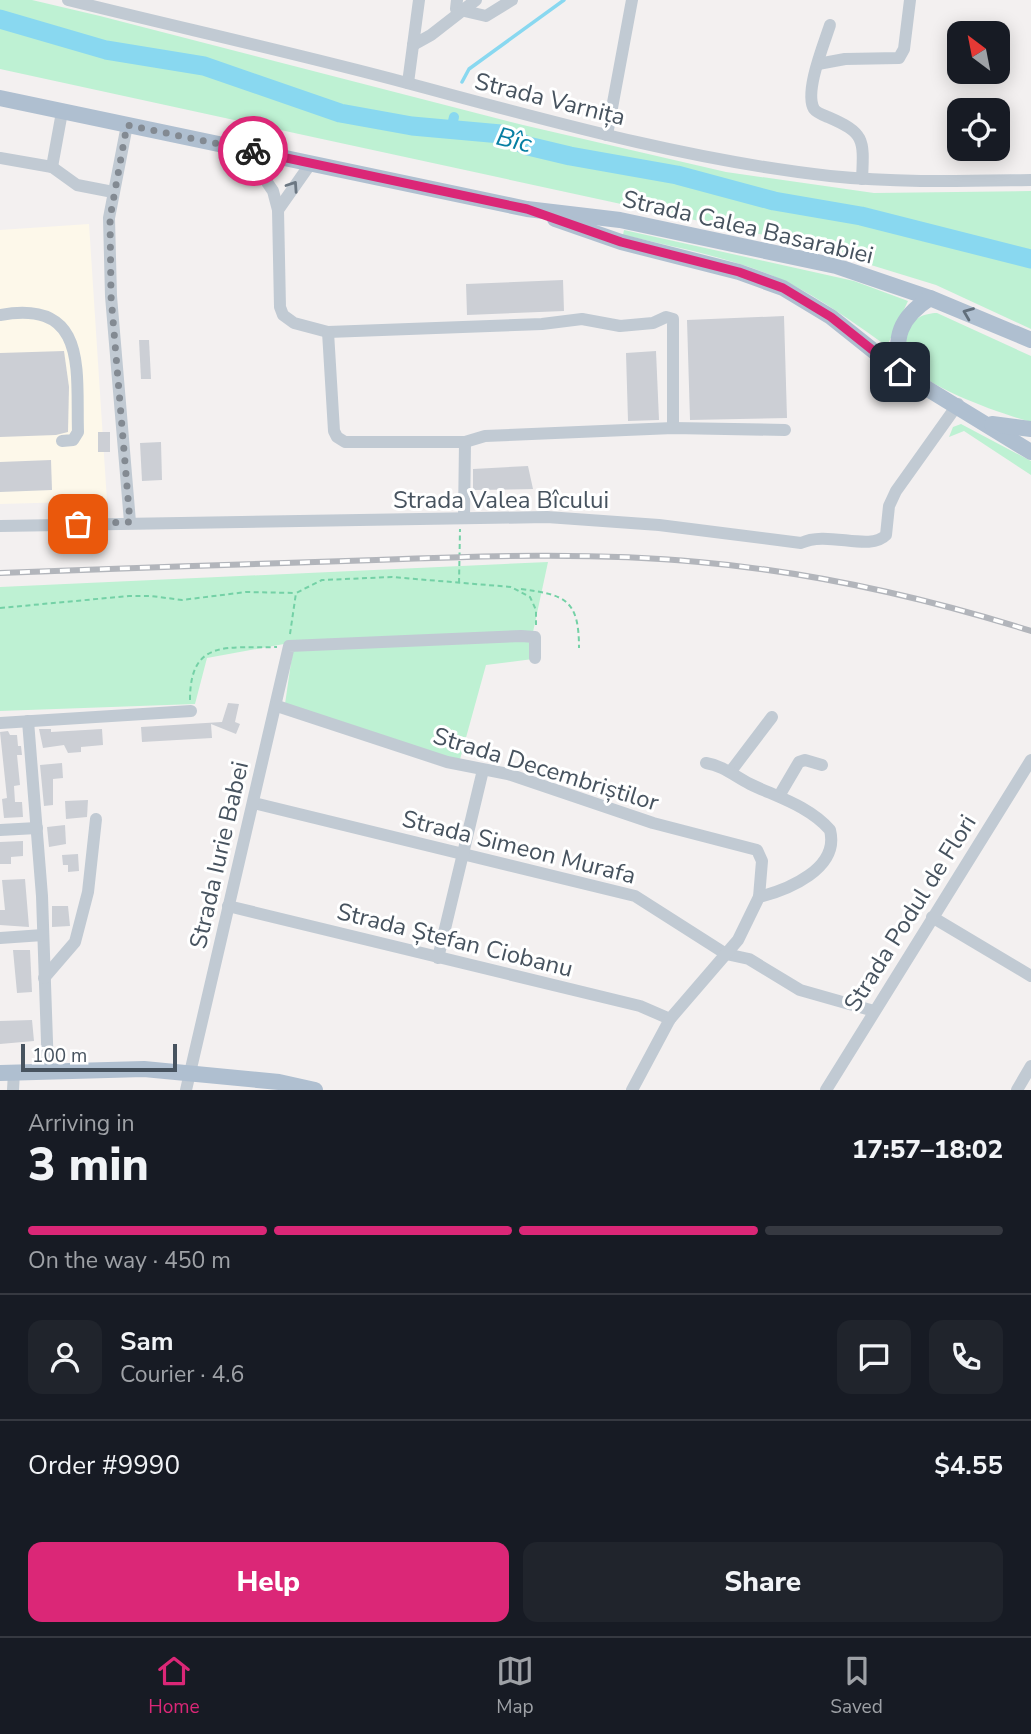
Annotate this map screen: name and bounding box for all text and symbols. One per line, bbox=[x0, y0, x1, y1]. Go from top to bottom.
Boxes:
north arrow bbox=[947, 21, 1010, 84]
map controls bbox=[947, 21, 1010, 161]
street label: Strada Varnița bbox=[471, 65, 629, 133]
button: locate bbox=[947, 98, 1010, 161]
courier bbox=[218, 116, 288, 186]
water label: Bîc bbox=[492, 119, 536, 162]
icon: bike bbox=[234, 132, 272, 170]
one-way arrow bbox=[285, 181, 297, 194]
street label: Strada Calea Basarabiei bbox=[619, 183, 877, 271]
one-way arrow bbox=[963, 308, 975, 322]
pin bbox=[870, 342, 930, 402]
icon: home bbox=[881, 353, 919, 391]
street label: Strada Valea Bîcului bbox=[393, 484, 609, 516]
pin bbox=[48, 494, 108, 554]
icon: bag bbox=[59, 505, 97, 543]
street label: Strada Decembriștilor bbox=[429, 719, 663, 819]
street label: Strada Iurie Babei bbox=[182, 758, 256, 952]
street label: Strada Simeon Murafa bbox=[399, 802, 639, 892]
street label: Strada Podul de Flori bbox=[836, 808, 984, 1018]
street label: Strada Ștefan Ciobanu bbox=[334, 895, 576, 985]
scale bar bbox=[21, 1041, 177, 1073]
text: 100 m bbox=[32, 1043, 87, 1069]
text: Arriving in bbox=[28, 1108, 135, 1139]
text: 17:57–18:02 bbox=[852, 1132, 1003, 1167]
text: 3 min bbox=[28, 1133, 149, 1196]
text: On the way · 450 m bbox=[28, 1245, 231, 1276]
button: person bbox=[28, 1320, 102, 1394]
button: chat bbox=[837, 1320, 911, 1394]
button: phone bbox=[929, 1320, 1003, 1394]
text: Sam bbox=[120, 1324, 173, 1359]
text: Courier · 4.6 bbox=[120, 1359, 244, 1390]
text: Order #9990 bbox=[28, 1448, 180, 1483]
text: $4.55 bbox=[934, 1448, 1003, 1483]
button: Help bbox=[28, 1542, 509, 1622]
button: Share bbox=[523, 1542, 1003, 1622]
tab: Home bbox=[148, 1652, 200, 1720]
tab: Map bbox=[496, 1652, 534, 1720]
tab: Saved bbox=[830, 1652, 883, 1720]

